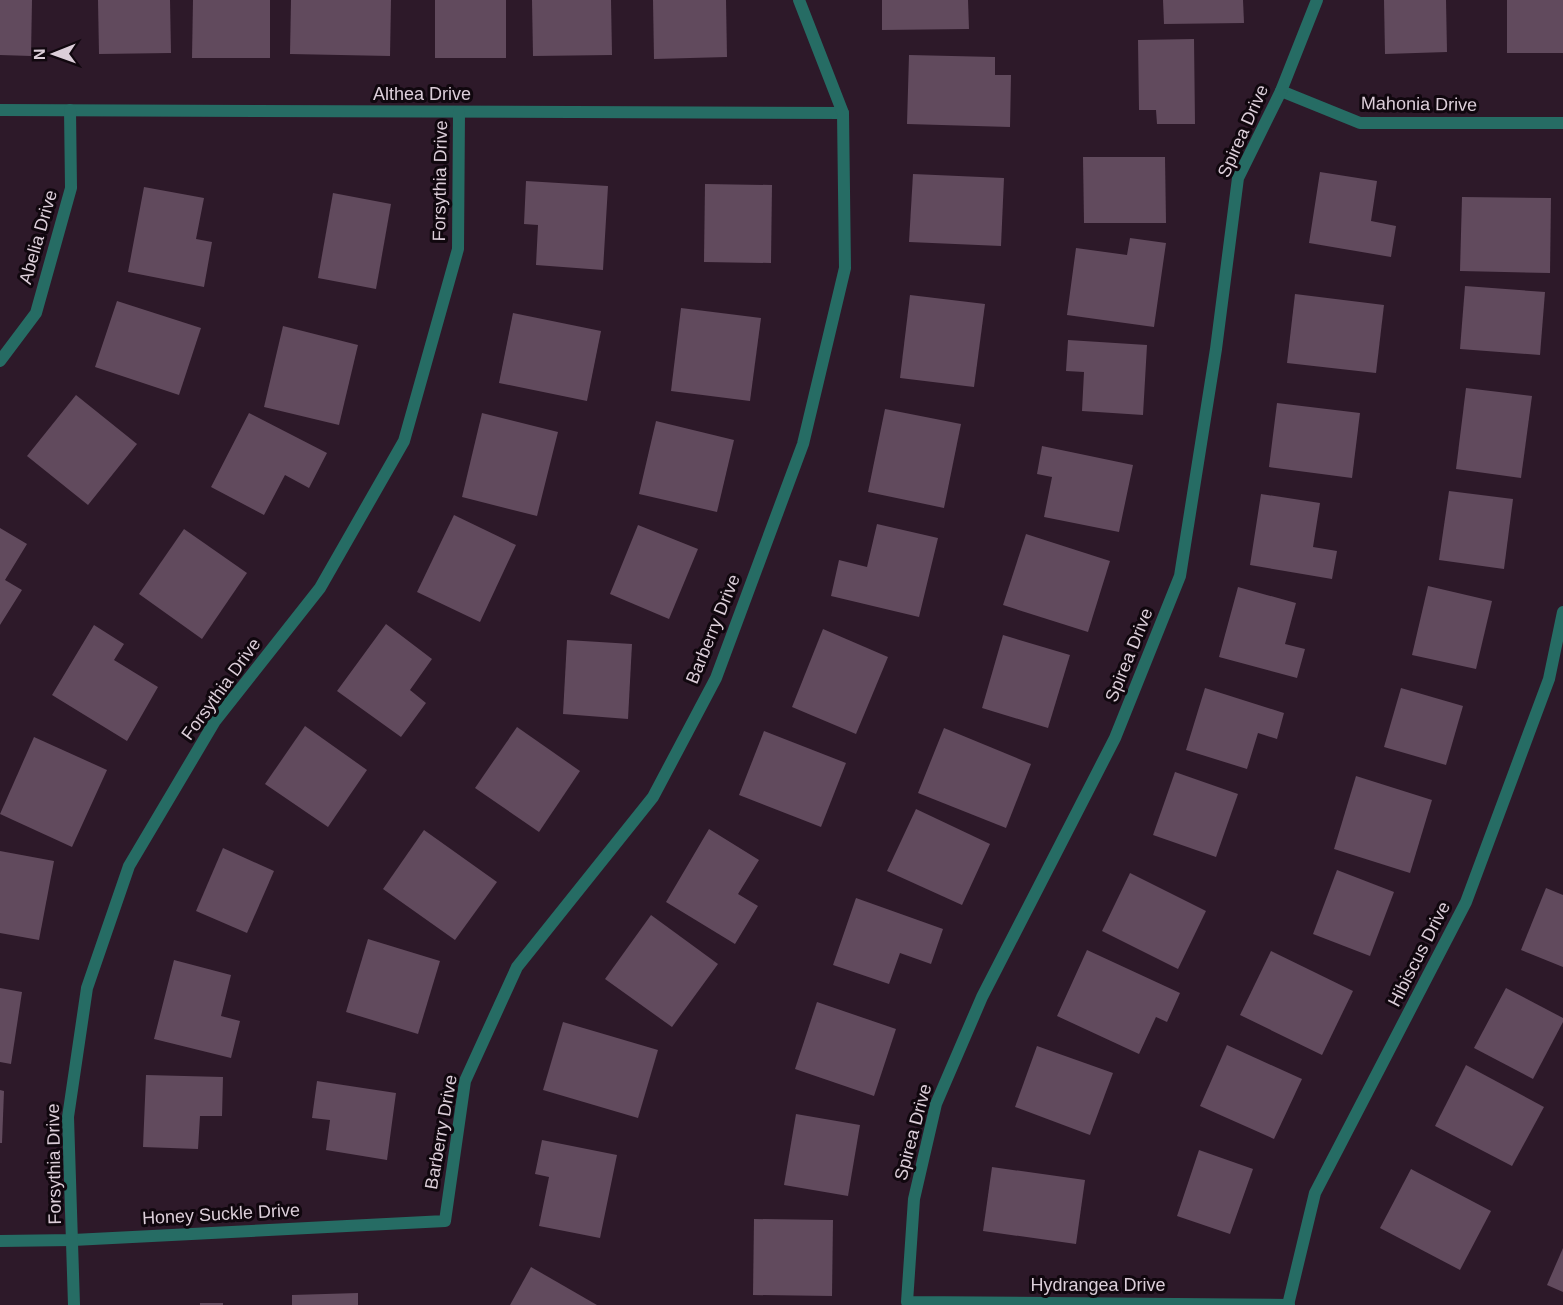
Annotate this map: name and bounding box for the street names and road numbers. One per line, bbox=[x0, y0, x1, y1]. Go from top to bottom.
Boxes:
street label: Spirea Drive bbox=[1214, 82, 1272, 180]
street label: Althea Drive bbox=[373, 84, 471, 104]
street label: Mahonia Drive bbox=[1361, 93, 1477, 115]
street label: Forsythia Drive bbox=[429, 120, 451, 242]
street label: Abelia Drive bbox=[15, 188, 61, 286]
street label: Barberry Drive bbox=[682, 571, 744, 687]
street label: Spirea Drive bbox=[1101, 605, 1157, 705]
street label: Forsythia Drive bbox=[177, 634, 265, 744]
street label: Hibiscus Drive bbox=[1384, 898, 1454, 1010]
street label: Barberry Drive bbox=[421, 1073, 461, 1191]
street label: Spirea Drive bbox=[891, 1082, 935, 1182]
street label: Forsythia Drive bbox=[43, 1103, 65, 1225]
street label: Honey Suckle Drive bbox=[142, 1200, 300, 1228]
street label: Hydrangea Drive bbox=[1030, 1275, 1166, 1295]

